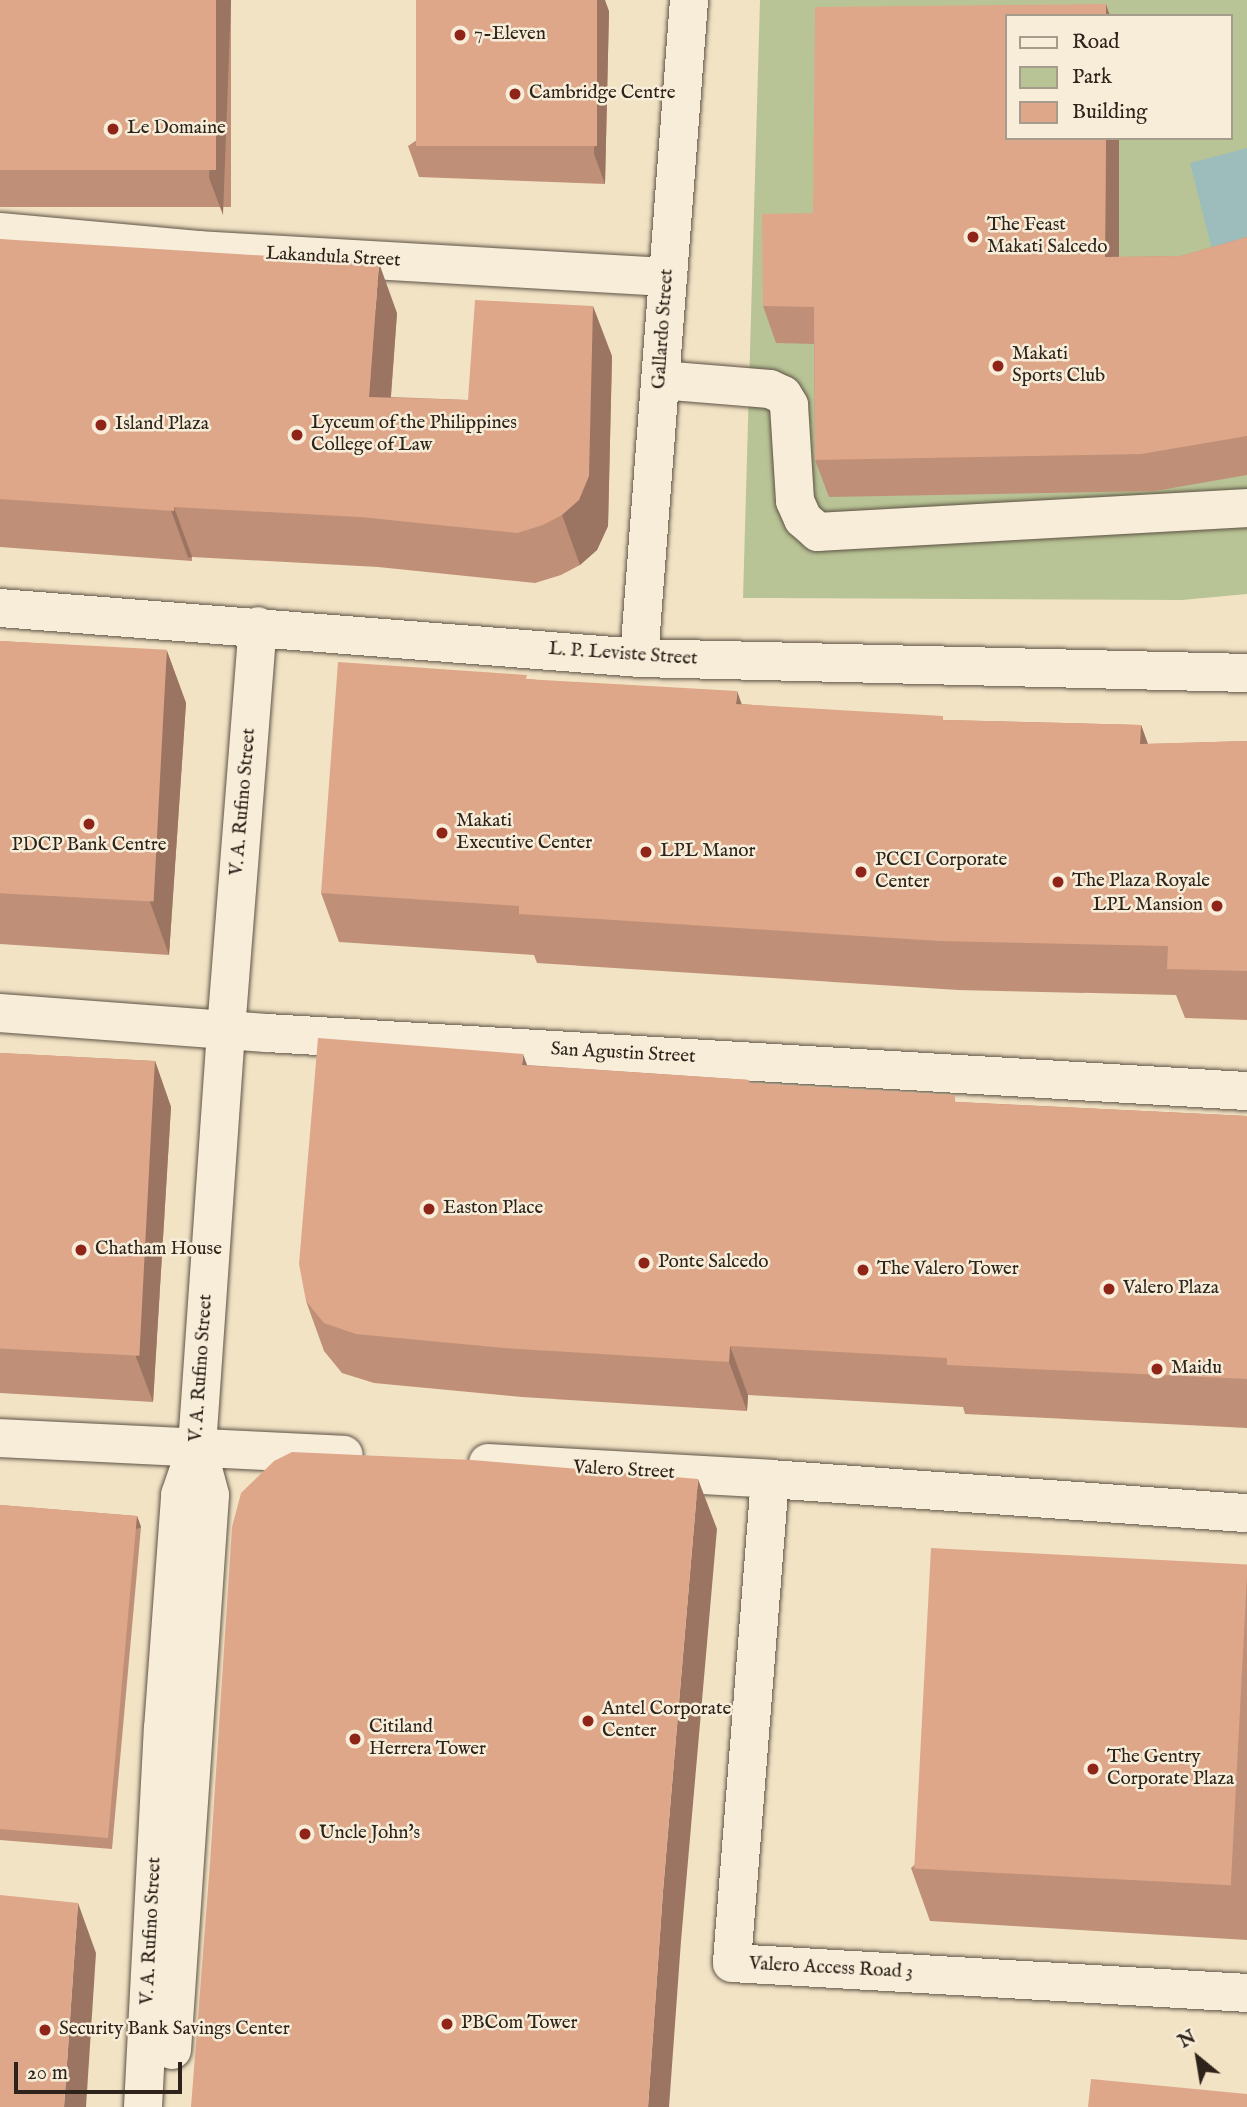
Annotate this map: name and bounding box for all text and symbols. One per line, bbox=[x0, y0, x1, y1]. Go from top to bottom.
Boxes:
legend bbox=[1006, 14, 1233, 140]
place label: 7-Eleven bbox=[474, 24, 546, 46]
marker: 7-Eleven bbox=[452, 27, 468, 43]
text: Road bbox=[1072, 29, 1119, 56]
text: Park bbox=[1072, 64, 1112, 91]
place label: Cambridge Centre bbox=[529, 83, 675, 105]
marker: Cambridge Centre bbox=[507, 86, 523, 102]
text: Building bbox=[1072, 99, 1147, 126]
place label: Le Domaine bbox=[127, 118, 226, 140]
marker: Le Domaine bbox=[105, 121, 121, 137]
place label: The Feast Makati Salcedo bbox=[987, 215, 1108, 259]
marker: The Feast Makati Salcedo bbox=[965, 229, 981, 245]
street label: Lakandula Street bbox=[265, 243, 401, 273]
street label: Gallardo Street bbox=[648, 268, 680, 390]
place label: Makati Sports Club bbox=[1012, 344, 1105, 388]
marker: Makati Sports Club bbox=[990, 358, 1006, 374]
place label: Lyceum of the Philippines College of Law bbox=[311, 413, 517, 457]
place label: Island Plaza bbox=[115, 414, 209, 436]
marker: Island Plaza bbox=[93, 417, 109, 433]
marker: Lyceum of the Philippines College of Law bbox=[289, 427, 305, 443]
street label: L. P. Leviste Street bbox=[548, 638, 698, 672]
street label: V. A. Rufino Street bbox=[226, 727, 262, 877]
place label: Makati Executive Center bbox=[456, 811, 592, 855]
marker: PDCP Bank Centre bbox=[81, 816, 97, 832]
marker: Makati Executive Center bbox=[434, 825, 450, 841]
place label: PDCP Bank Centre bbox=[12, 835, 166, 857]
place label: LPL Manor bbox=[660, 841, 756, 863]
marker: LPL Manor bbox=[638, 844, 654, 860]
place label: PCCI Corporate Center bbox=[875, 850, 1007, 894]
marker: PCCI Corporate Center bbox=[853, 864, 869, 880]
place label: The Plaza Royale bbox=[1072, 871, 1210, 893]
marker: The Plaza Royale bbox=[1050, 874, 1066, 890]
place label: LPL Mansion bbox=[1093, 895, 1203, 917]
marker: LPL Mansion bbox=[1209, 898, 1225, 914]
street label: San Agustin Street bbox=[550, 1039, 696, 1069]
place label: Easton Place bbox=[443, 1198, 543, 1220]
marker: Easton Place bbox=[421, 1201, 437, 1217]
place label: Chatham House bbox=[95, 1239, 222, 1261]
marker: Chatham House bbox=[73, 1242, 89, 1258]
place label: Ponte Salcedo bbox=[658, 1252, 769, 1274]
marker: Ponte Salcedo bbox=[636, 1255, 652, 1271]
place label: The Valero Tower bbox=[877, 1259, 1019, 1281]
marker: The Valero Tower bbox=[855, 1262, 871, 1278]
place label: Valero Plaza bbox=[1123, 1278, 1219, 1300]
marker: Valero Plaza bbox=[1101, 1281, 1117, 1297]
street label: V. A. Rufino Street bbox=[185, 1293, 219, 1443]
place label: Maidu bbox=[1171, 1358, 1222, 1380]
marker: Maidu bbox=[1149, 1361, 1165, 1377]
street label: Valero Street bbox=[573, 1457, 675, 1485]
place label: Antel Corporate Center bbox=[602, 1699, 731, 1743]
marker: Antel Corporate Center bbox=[580, 1713, 596, 1729]
place label: Citiland Herrera Tower bbox=[369, 1717, 486, 1761]
marker: Citiland Herrera Tower bbox=[347, 1731, 363, 1747]
place label: The Gentry Corporate Plaza bbox=[1107, 1747, 1234, 1791]
marker: The Gentry Corporate Plaza bbox=[1085, 1761, 1101, 1777]
place label: Uncle John's bbox=[319, 1823, 420, 1845]
marker: Uncle John's bbox=[297, 1826, 313, 1842]
street label: V. A. Rufino Street bbox=[137, 1856, 167, 2006]
street label: Valero Access Road 3 bbox=[748, 1953, 914, 1985]
place label: PBCom Tower bbox=[461, 2013, 577, 2035]
marker: PBCom Tower bbox=[439, 2016, 455, 2032]
place label: Security Bank Savings Center bbox=[59, 2019, 290, 2041]
marker: Security Bank Savings Center bbox=[37, 2022, 53, 2038]
north arrow bbox=[1163, 2023, 1233, 2093]
text: N bbox=[1174, 2025, 1201, 2054]
scale bar bbox=[18, 2048, 186, 2092]
text: 20 m bbox=[27, 2060, 68, 2087]

